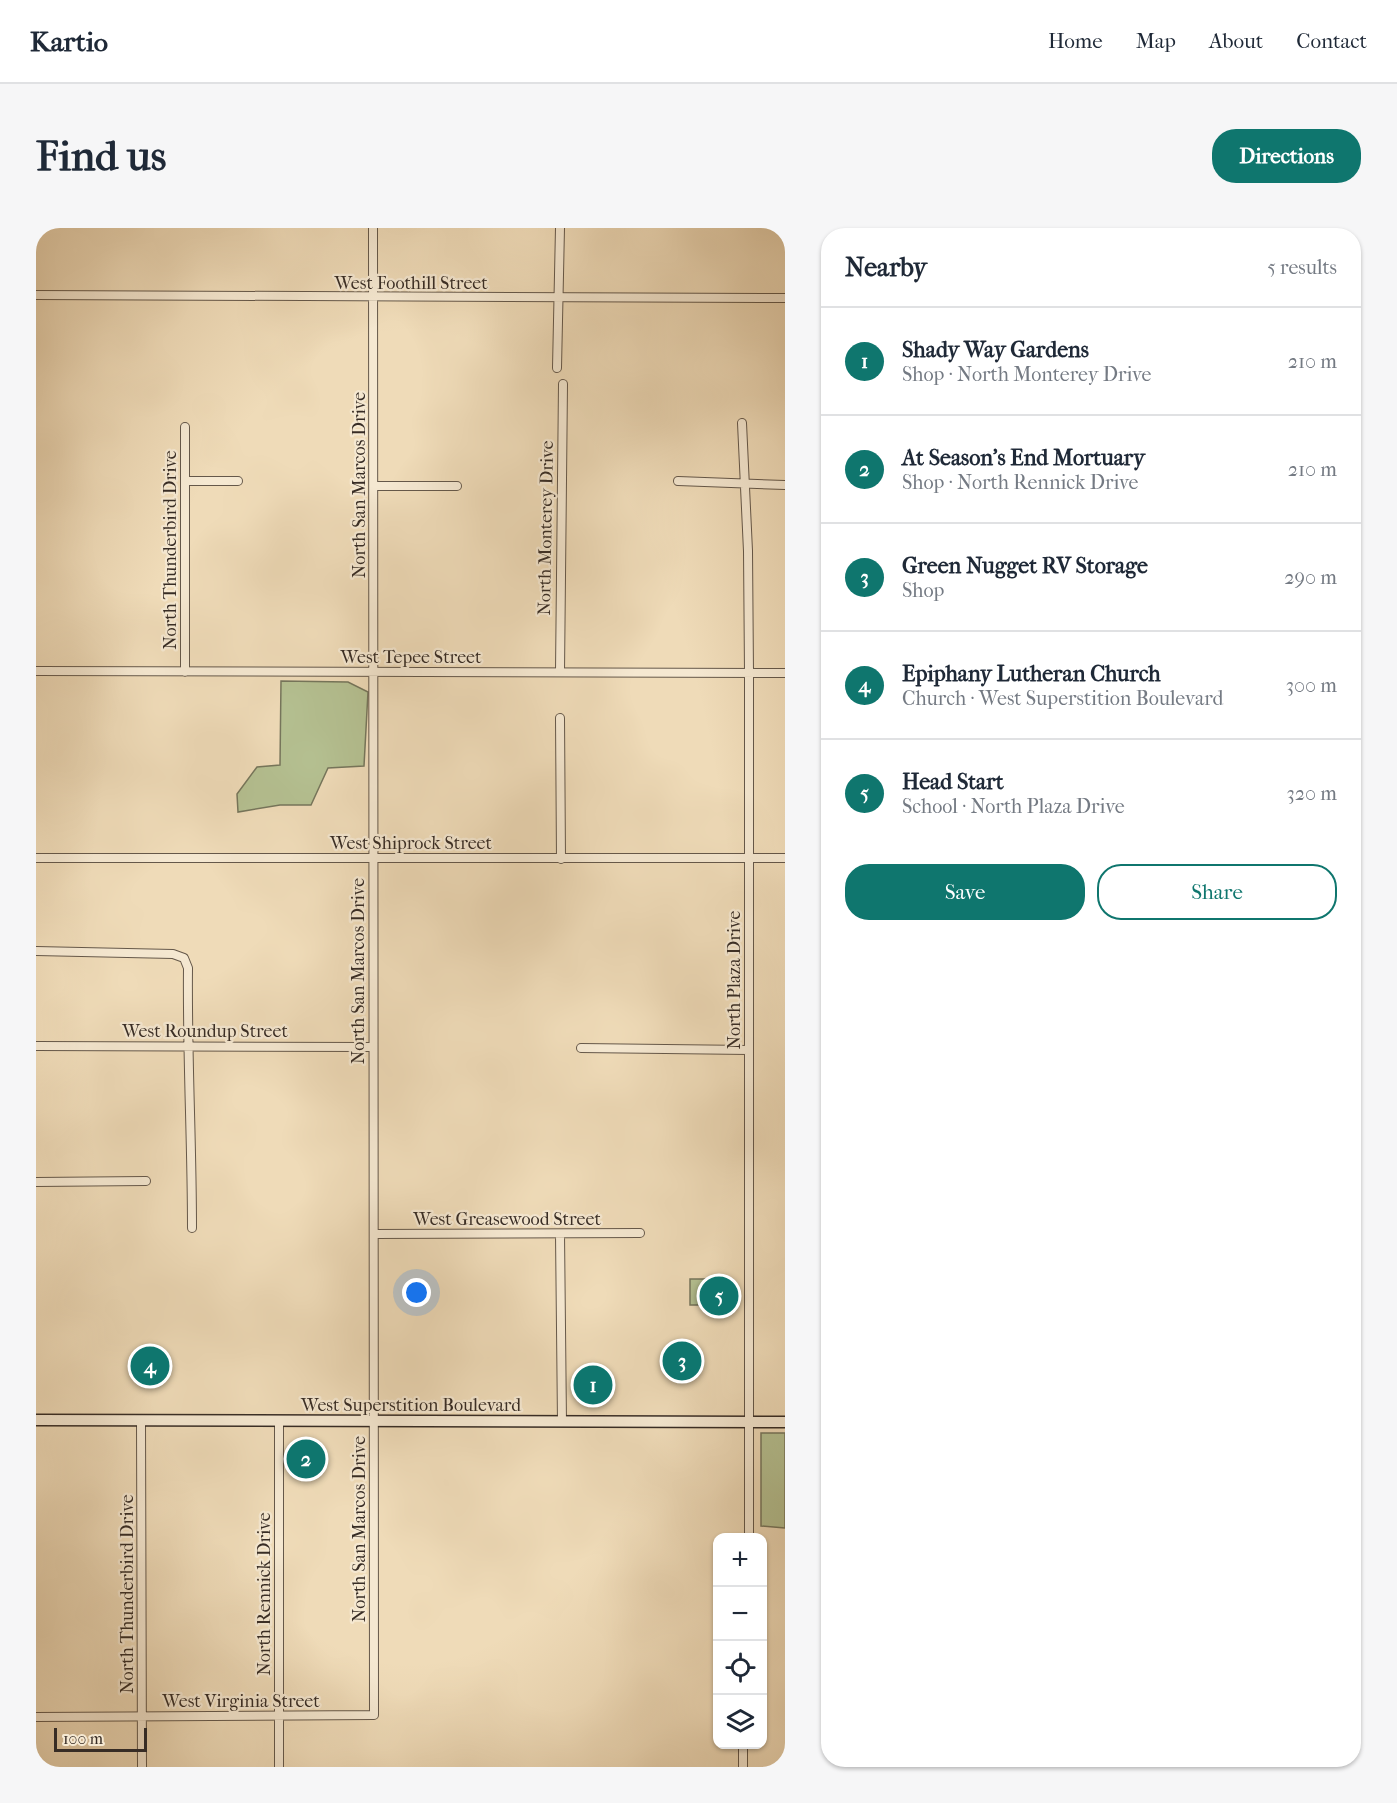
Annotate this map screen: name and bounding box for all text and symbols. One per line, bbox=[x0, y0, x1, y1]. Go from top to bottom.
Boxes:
text: Kartio bbox=[30, 25, 108, 58]
text: Home bbox=[1048, 29, 1103, 53]
text: Map bbox=[1136, 29, 1176, 53]
text: About bbox=[1209, 29, 1263, 53]
text: Contact bbox=[1296, 29, 1367, 53]
button: Directions bbox=[1212, 129, 1361, 183]
text: Find us bbox=[36, 132, 166, 181]
text: Nearby bbox=[845, 252, 927, 283]
text: 5 results bbox=[1267, 256, 1337, 279]
street label: West Foothill Street bbox=[333, 273, 488, 294]
text: Shady Way Gardens bbox=[902, 337, 1089, 363]
text: 1 bbox=[861, 350, 868, 373]
text: 210 m bbox=[1288, 350, 1337, 373]
text: Shop · North Monterey Drive bbox=[902, 363, 1152, 386]
street label: North San Marcos Drive bbox=[349, 392, 370, 578]
street label: North Monterey Drive bbox=[534, 440, 558, 616]
text: At Season's End Mortuary bbox=[902, 445, 1145, 471]
street label: North Thunderbird Drive bbox=[160, 450, 181, 650]
text: 2 bbox=[859, 458, 870, 481]
text: 210 m bbox=[1288, 458, 1337, 481]
text: Shop · North Rennick Drive bbox=[902, 471, 1139, 494]
text: Green Nugget RV Storage bbox=[902, 553, 1148, 579]
text: 3 bbox=[860, 566, 869, 589]
text: 290 m bbox=[1284, 566, 1337, 589]
text: Shop bbox=[902, 579, 944, 602]
street label: West Tepee Street bbox=[340, 647, 482, 668]
text: Epiphany Lutheran Church bbox=[902, 661, 1161, 687]
text: 4 bbox=[859, 674, 870, 697]
text: 300 m bbox=[1286, 674, 1337, 697]
text: Church · West Superstition Boulevard bbox=[902, 687, 1223, 710]
text: Head Start bbox=[902, 769, 1004, 795]
text: 5 bbox=[860, 782, 869, 805]
text: 320 m bbox=[1287, 782, 1337, 805]
text: School · North Plaza Drive bbox=[902, 795, 1125, 818]
street label: West Shiprock Street bbox=[329, 833, 493, 854]
button: Save bbox=[845, 864, 1085, 920]
button: Share bbox=[1097, 864, 1337, 920]
street label: North San Marcos Drive bbox=[348, 878, 369, 1064]
street label: North Plaza Drive bbox=[724, 911, 745, 1049]
street label: West Roundup Street bbox=[121, 1021, 288, 1042]
street label: West Greasewood Street bbox=[412, 1209, 601, 1230]
pin: 5 bbox=[700, 1274, 738, 1318]
your location bbox=[402, 1278, 431, 1307]
pin: 3 bbox=[662, 1338, 702, 1384]
pin: 4 bbox=[130, 1344, 170, 1388]
pin: 1 bbox=[574, 1362, 612, 1408]
street label: West Superstition Boulevard bbox=[300, 1395, 521, 1416]
pin: 2 bbox=[286, 1436, 326, 1482]
street label: North San Marcos Drive bbox=[349, 1436, 370, 1622]
street label: North Thunderbird Drive bbox=[117, 1494, 138, 1694]
street label: North Rennick Drive bbox=[254, 1512, 275, 1676]
map controls bbox=[713, 1533, 767, 1749]
button: + bbox=[713, 1533, 767, 1587]
button: − bbox=[713, 1587, 767, 1641]
button: locate bbox=[713, 1641, 767, 1695]
street label: West Virginia Street bbox=[161, 1691, 320, 1712]
button: layers bbox=[713, 1695, 767, 1749]
scale bar bbox=[54, 1725, 147, 1752]
text: 100 m bbox=[63, 1729, 103, 1748]

